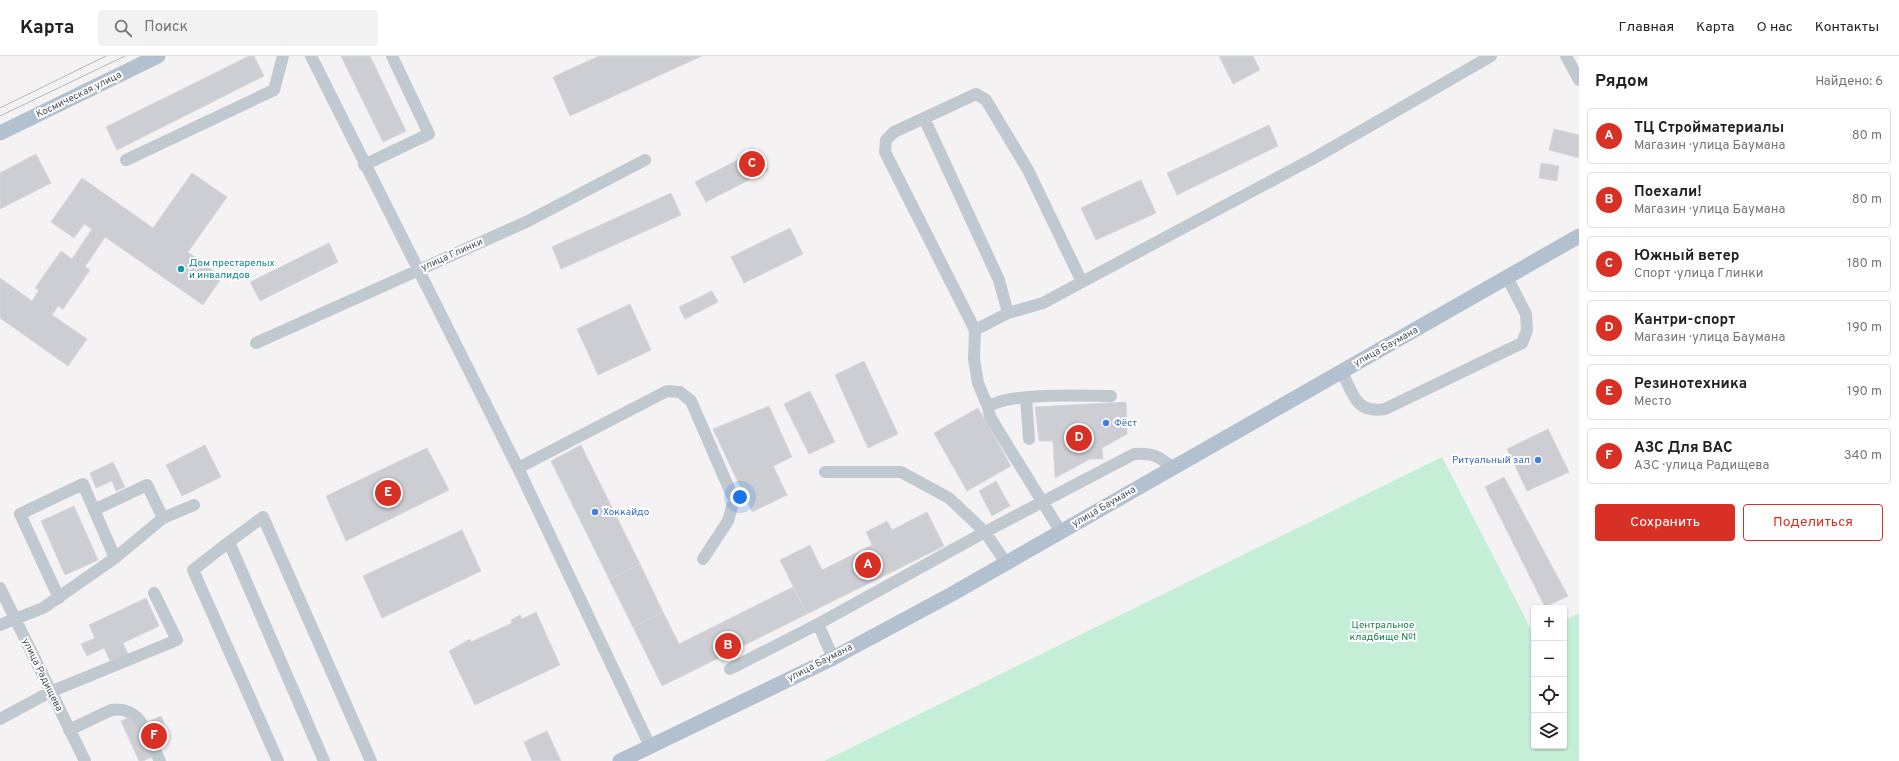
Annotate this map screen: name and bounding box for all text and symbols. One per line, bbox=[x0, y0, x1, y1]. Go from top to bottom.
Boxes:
search box bbox=[98, 10, 378, 46]
text: Карта bbox=[20, 16, 74, 40]
icon: search bbox=[112, 17, 134, 39]
text: Поиск bbox=[144, 18, 188, 37]
text: Главная bbox=[1619, 19, 1674, 36]
text: Карта bbox=[1696, 19, 1734, 36]
text: О нас bbox=[1756, 19, 1793, 36]
text: Контакты bbox=[1815, 19, 1879, 36]
street label: Космическая улица bbox=[34, 69, 124, 121]
text: Рядом bbox=[1595, 71, 1648, 93]
text: Найдено: 6 bbox=[1815, 74, 1883, 90]
text: ТЦ Стройматериалы bbox=[1634, 119, 1784, 138]
text: A bbox=[1604, 128, 1614, 144]
text: 80 m bbox=[1852, 128, 1882, 144]
text: Магазин · улица Баумана bbox=[1634, 138, 1785, 154]
pin: C bbox=[739, 149, 765, 179]
text: Поехали! bbox=[1634, 183, 1702, 202]
text: B bbox=[1605, 192, 1613, 208]
text: 80 m bbox=[1852, 192, 1882, 208]
text: Магазин · улица Баумана bbox=[1634, 202, 1785, 218]
street label: улица Глинки bbox=[419, 235, 485, 274]
text: Южный ветер bbox=[1634, 247, 1740, 266]
text: C bbox=[1605, 256, 1613, 272]
text: 180 m bbox=[1847, 256, 1882, 272]
place label: Дом престарелых и инвалидов bbox=[189, 257, 275, 282]
marker: Дом престарелых и инвалидов bbox=[176, 264, 186, 274]
text: Спорт · улица Глинки bbox=[1634, 266, 1763, 282]
text: Кантри-спорт bbox=[1634, 311, 1735, 330]
text: D bbox=[1604, 320, 1614, 336]
text: 190 m bbox=[1847, 320, 1882, 336]
street label: улица Баумана bbox=[1351, 324, 1421, 370]
text: Магазин · улица Баумана bbox=[1634, 330, 1785, 346]
text: Резинотехника bbox=[1634, 375, 1747, 394]
text: E bbox=[1605, 384, 1613, 400]
text: 190 m bbox=[1847, 384, 1882, 400]
text: Место bbox=[1634, 394, 1671, 410]
place label: Фёст bbox=[1114, 417, 1137, 430]
marker: Фёст bbox=[1101, 418, 1111, 428]
pin: D bbox=[1066, 423, 1092, 453]
text: АЗС Для ВАС bbox=[1634, 439, 1733, 458]
text: F bbox=[1605, 448, 1613, 464]
text: 340 m bbox=[1844, 448, 1882, 464]
place label: Ритуальный зал bbox=[1452, 454, 1530, 467]
marker: Ритуальный зал bbox=[1533, 455, 1543, 465]
text: АЗС · улица Радищева bbox=[1634, 458, 1769, 474]
pin: E bbox=[375, 478, 401, 508]
street label: улица Баумана bbox=[1070, 483, 1138, 531]
your location bbox=[730, 487, 750, 507]
button: Сохранить bbox=[1595, 504, 1735, 541]
button: Поделиться bbox=[1743, 504, 1883, 541]
place label: Хоккайдо bbox=[603, 506, 650, 519]
marker: Хоккайдо bbox=[590, 507, 600, 517]
pin: A bbox=[855, 550, 881, 580]
map controls bbox=[1531, 605, 1567, 749]
button: + bbox=[1531, 605, 1567, 641]
park label: Центральное кладбище №1 bbox=[1349, 619, 1417, 644]
pin: B bbox=[715, 631, 741, 661]
street label: улица Радищева bbox=[19, 636, 65, 714]
street label: улица Баумана bbox=[785, 641, 855, 685]
button: − bbox=[1531, 641, 1567, 677]
button: locate bbox=[1531, 677, 1567, 713]
button: layers bbox=[1531, 713, 1567, 749]
pin: F bbox=[141, 721, 167, 751]

